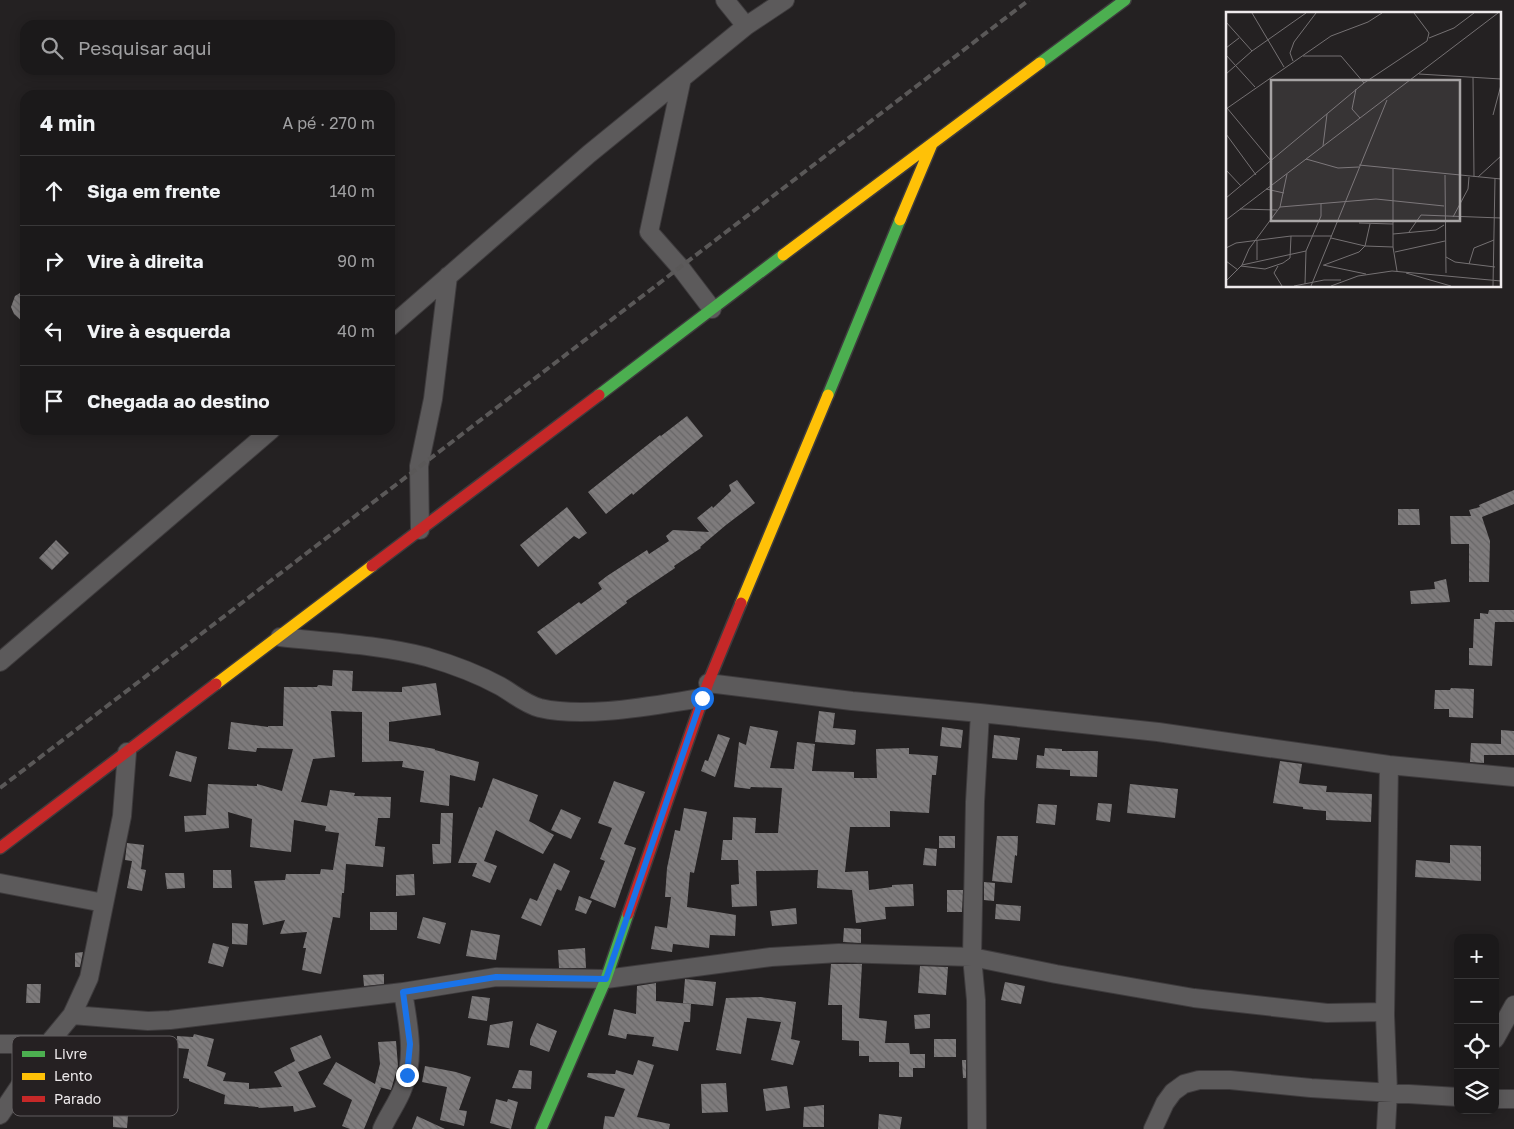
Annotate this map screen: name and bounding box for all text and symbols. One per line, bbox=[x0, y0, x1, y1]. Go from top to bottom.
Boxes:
inset map bbox=[1226, 12, 1502, 288]
search box bbox=[20, 20, 395, 75]
icon: search bbox=[38, 34, 66, 62]
text: Pesquisar aqui bbox=[78, 36, 212, 59]
text: 4 min bbox=[40, 110, 95, 136]
text: A pé · 270 m bbox=[283, 113, 375, 133]
icon: ahead bbox=[40, 177, 68, 205]
text: Siga em frente bbox=[87, 179, 221, 202]
text: 140 m bbox=[329, 181, 375, 201]
icon: right bbox=[40, 247, 68, 275]
text: Vire à direita bbox=[87, 249, 204, 272]
text: 90 m bbox=[337, 251, 375, 271]
icon: left bbox=[40, 317, 68, 345]
text: Vire à esquerda bbox=[87, 319, 230, 342]
text: 40 m bbox=[337, 321, 375, 341]
icon: arrive bbox=[40, 387, 68, 415]
text: Chegada ao destino bbox=[87, 389, 270, 412]
route start bbox=[691, 687, 714, 710]
map controls bbox=[1454, 934, 1499, 1114]
button: + bbox=[1454, 934, 1499, 979]
button: − bbox=[1454, 979, 1499, 1024]
button: locate bbox=[1454, 1024, 1499, 1069]
legend bbox=[12, 1036, 178, 1116]
text: Livre bbox=[54, 1045, 87, 1062]
route end bbox=[396, 1064, 419, 1087]
text: Lento bbox=[54, 1067, 92, 1084]
button: layers bbox=[1454, 1069, 1499, 1114]
text: Parado bbox=[54, 1090, 101, 1107]

